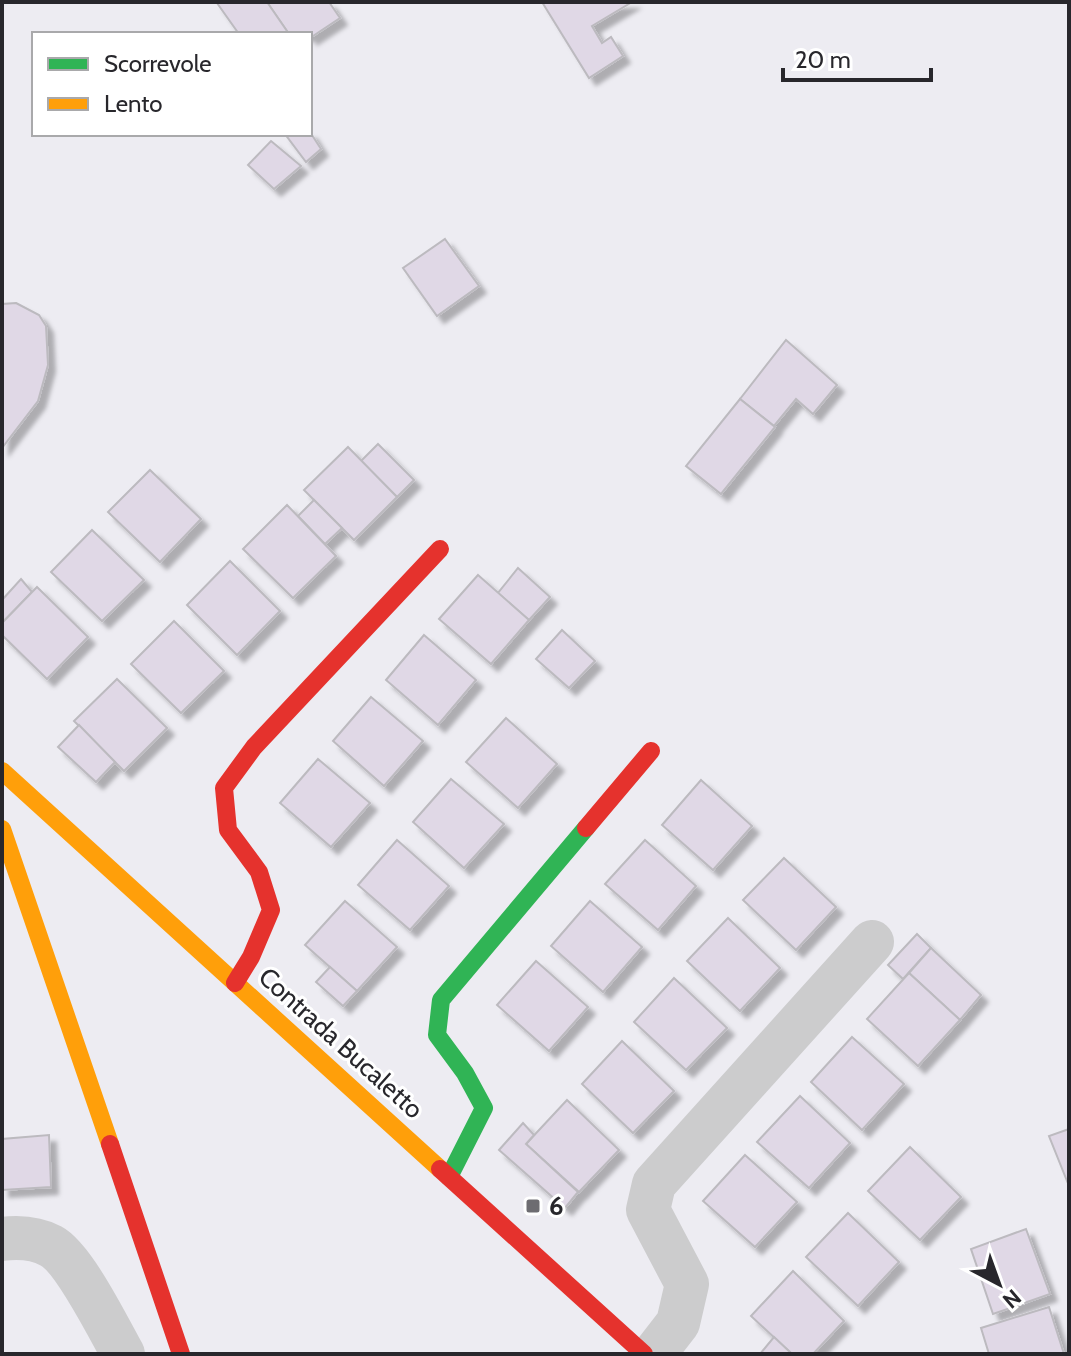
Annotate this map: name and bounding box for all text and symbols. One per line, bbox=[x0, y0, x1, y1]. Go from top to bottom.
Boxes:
legend bbox=[32, 32, 312, 136]
scale bar bbox=[783, 32, 931, 82]
text: 20 m bbox=[795, 45, 851, 74]
text: Scorrevole bbox=[104, 49, 212, 78]
text: Lento bbox=[104, 89, 163, 118]
street label: Contrada Bucaletto bbox=[252, 961, 430, 1125]
place label: 6 bbox=[549, 1190, 564, 1222]
marker: 6 bbox=[524, 1197, 542, 1215]
north arrow bbox=[959, 1244, 1039, 1324]
text: N bbox=[997, 1283, 1027, 1314]

